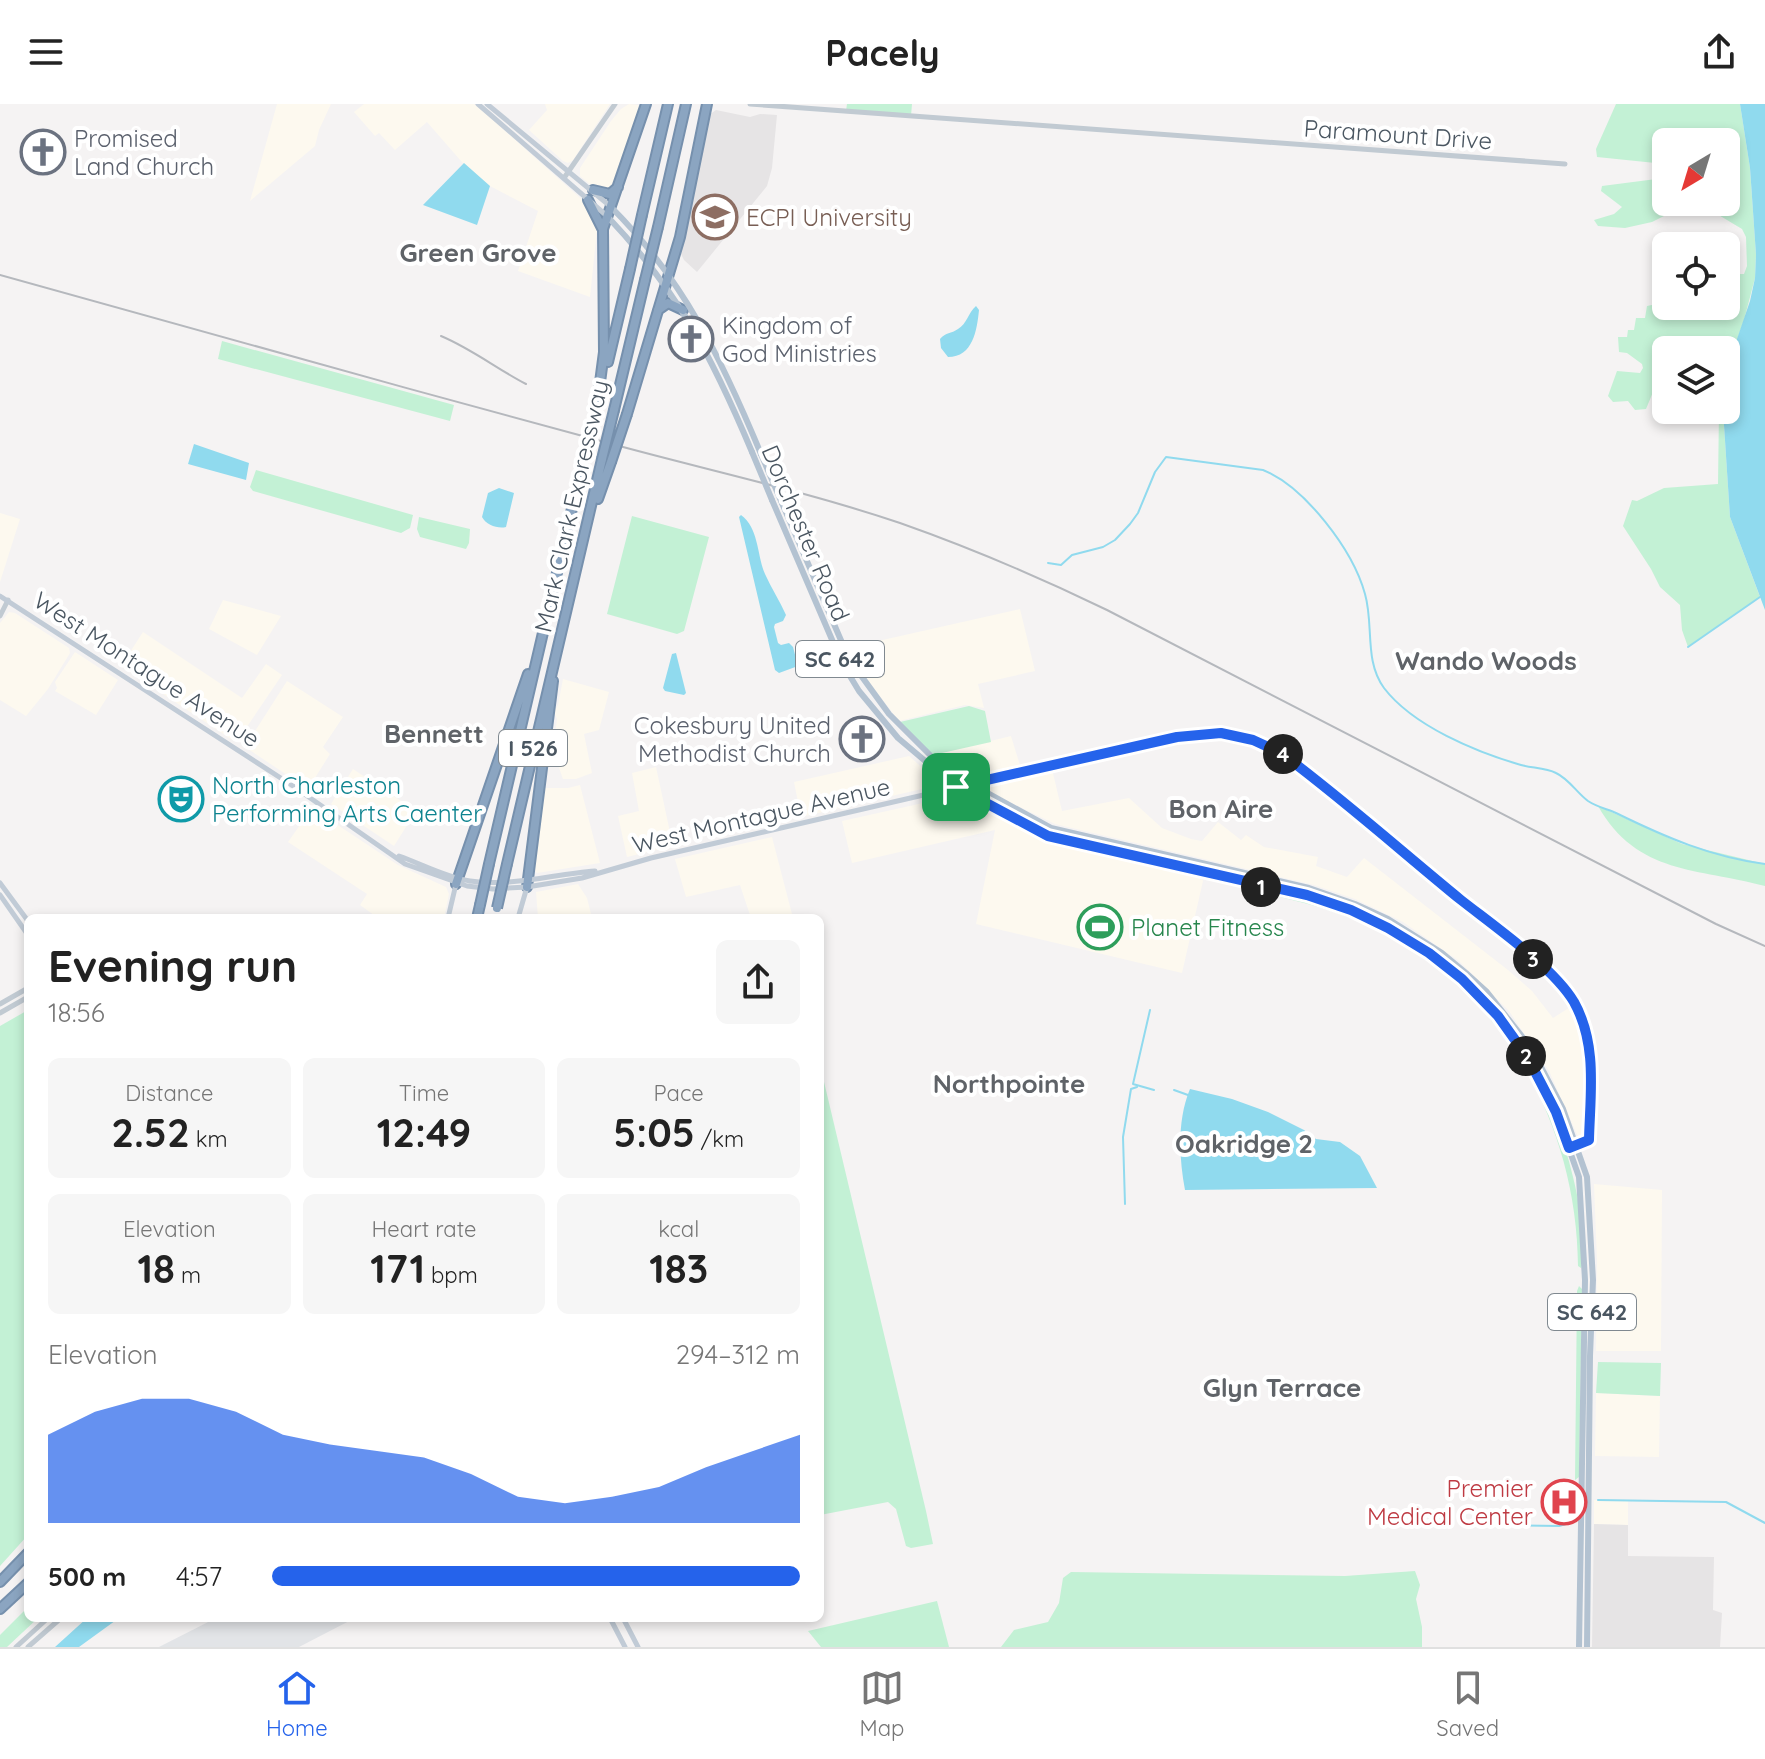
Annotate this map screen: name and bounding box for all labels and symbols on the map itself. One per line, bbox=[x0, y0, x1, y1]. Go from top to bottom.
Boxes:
street label: Paramount Drive bbox=[1303, 112, 1493, 156]
place label: Promised Land Church bbox=[74, 123, 214, 181]
church icon: Promised Land Church bbox=[19, 128, 67, 176]
north arrow bbox=[1652, 128, 1740, 216]
school or university icon: ECPI University bbox=[691, 193, 739, 241]
place label: ECPI University bbox=[746, 202, 912, 232]
district label: Green Grove bbox=[400, 236, 557, 269]
place label: Kingdom of God Ministries bbox=[722, 310, 877, 368]
church icon: Kingdom of God Ministries bbox=[667, 315, 715, 363]
street label: Mark Clark Expressway bbox=[527, 377, 615, 635]
street label: Dorchester Road bbox=[755, 440, 857, 626]
street label: West Montague Avenue bbox=[28, 585, 266, 753]
road number: SC 642 bbox=[796, 641, 884, 677]
district label: Wando Woods bbox=[1395, 644, 1577, 677]
place label: Cokesbury United Methodist Church bbox=[634, 710, 831, 768]
church icon: Cokesbury United Methodist Church bbox=[838, 715, 886, 763]
district label: Bennett bbox=[384, 717, 484, 750]
road number: I 526 bbox=[499, 730, 567, 766]
pin: 4 bbox=[1263, 734, 1303, 774]
pin bbox=[922, 753, 990, 821]
place label: North Charleston Performing Arts Caenter bbox=[212, 770, 482, 828]
street label: West Montague Avenue bbox=[629, 771, 893, 859]
theatre icon: North Charleston Performing Arts Caenter bbox=[157, 775, 205, 823]
district label: Bon Aire bbox=[1169, 792, 1273, 825]
pin: 1 bbox=[1241, 867, 1281, 907]
sports icon: Planet Fitness bbox=[1076, 903, 1124, 951]
place label: Planet Fitness bbox=[1131, 912, 1284, 942]
pin: 3 bbox=[1513, 939, 1553, 979]
pin: 2 bbox=[1506, 1036, 1546, 1076]
district label: Northpointe bbox=[933, 1067, 1085, 1100]
district label: Oakridge 2 bbox=[1175, 1127, 1313, 1160]
road number: SC 642 bbox=[1548, 1294, 1636, 1330]
district label: Glyn Terrace bbox=[1203, 1371, 1361, 1404]
place label: Premier Medical Center bbox=[1367, 1473, 1533, 1531]
hospital icon: Premier Medical Center bbox=[1540, 1478, 1588, 1526]

